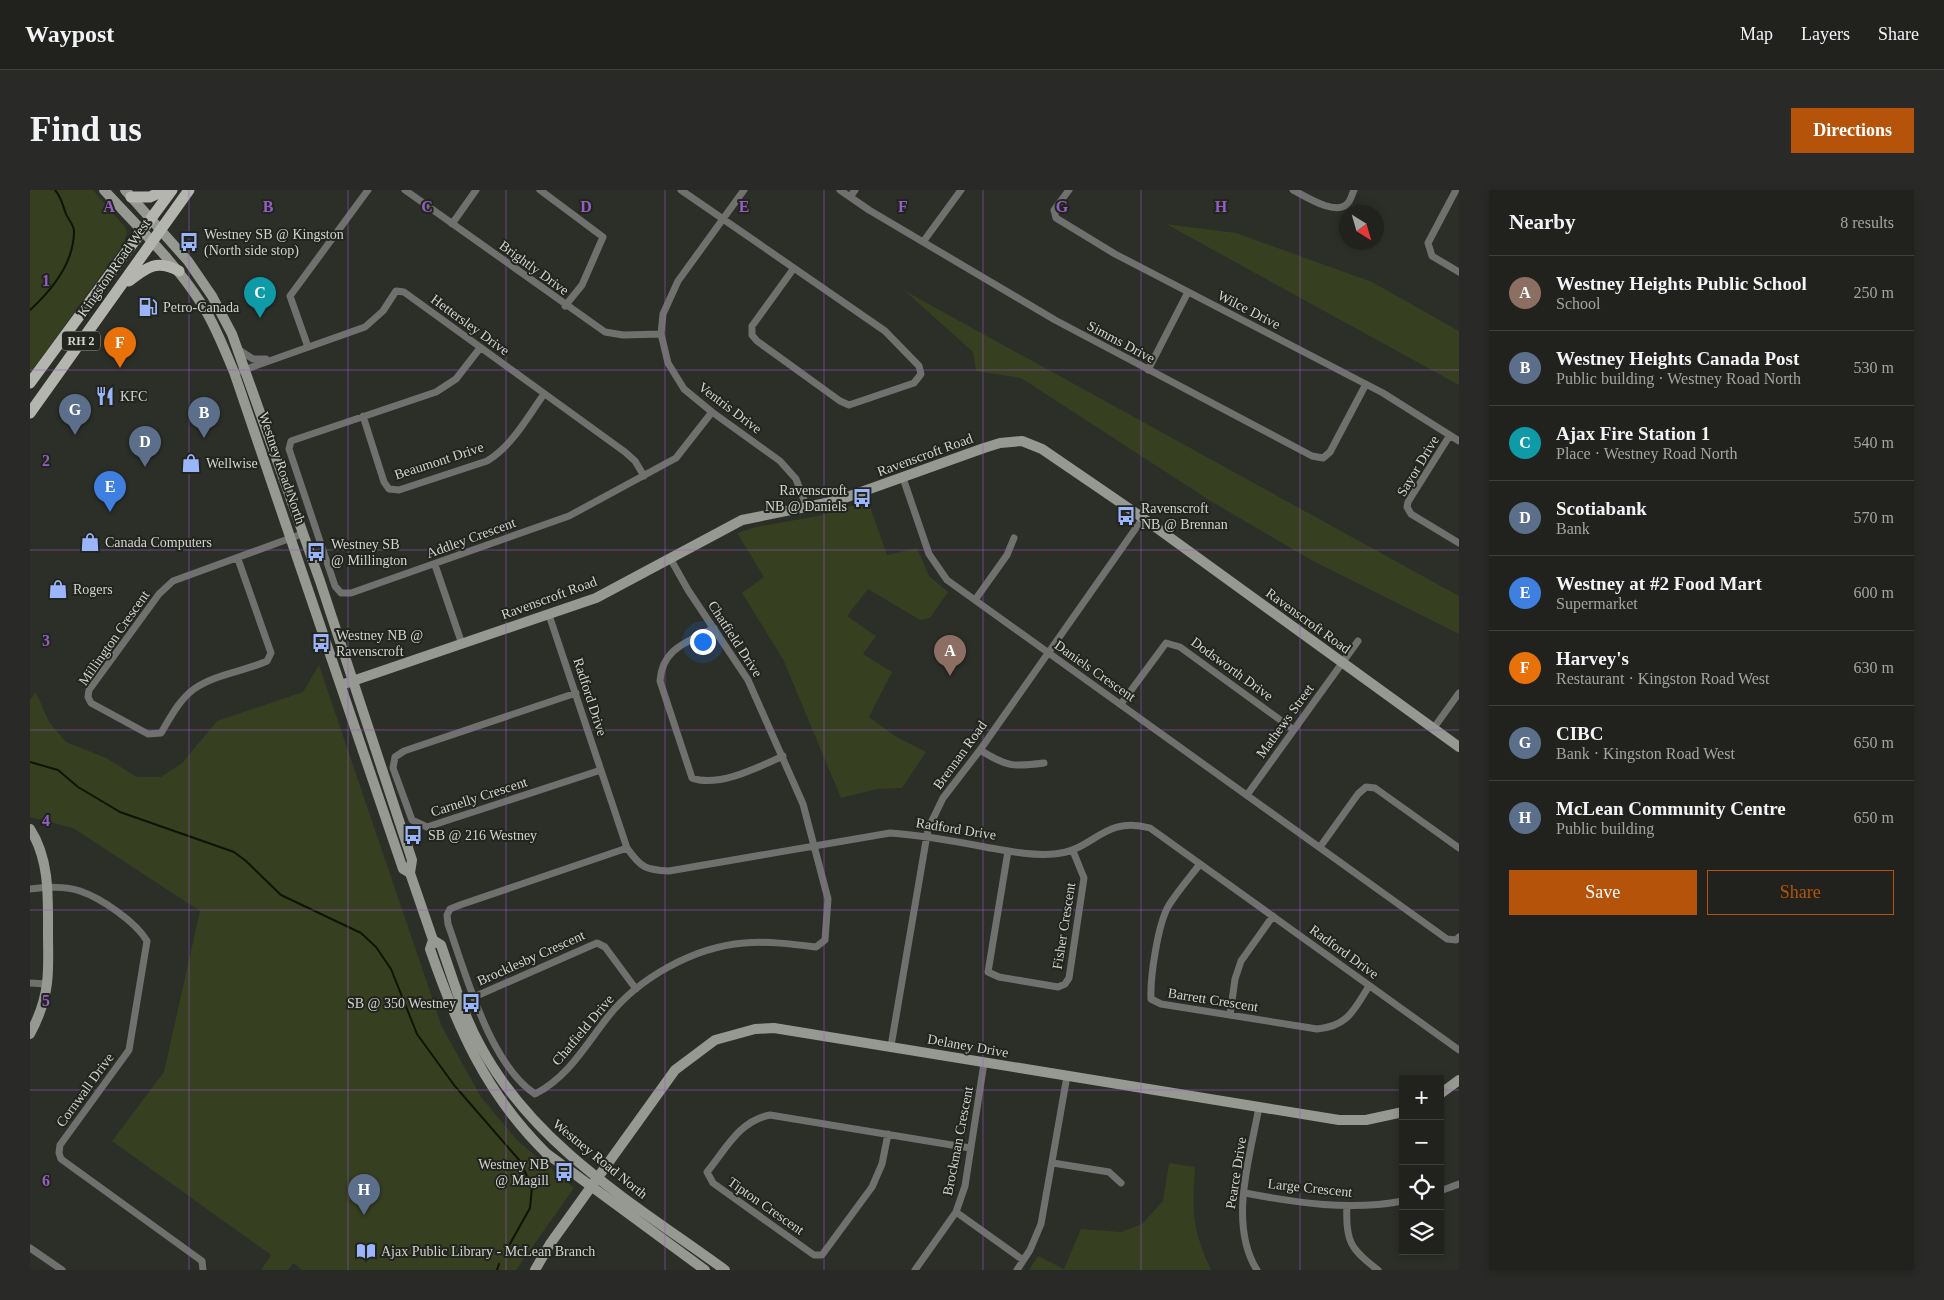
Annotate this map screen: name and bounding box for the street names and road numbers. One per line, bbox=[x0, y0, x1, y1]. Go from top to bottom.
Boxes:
street label: Kingston Road West bbox=[75, 216, 153, 320]
street label: Brightly Drive bbox=[496, 238, 572, 298]
street label: Wilce Drive bbox=[1215, 288, 1283, 332]
street label: Hettersley Drive bbox=[428, 292, 512, 358]
street label: Simms Drive bbox=[1085, 318, 1157, 366]
road number: RH 2 bbox=[62, 332, 100, 350]
street label: Ventris Drive bbox=[696, 379, 764, 437]
street label: Westney Road North bbox=[256, 410, 308, 526]
street label: Ravenscroft Road bbox=[875, 431, 975, 479]
street label: Sayor Drive bbox=[1394, 433, 1442, 499]
street label: Beaumont Drive bbox=[392, 440, 486, 482]
street label: Addley Crescent bbox=[424, 515, 518, 561]
street label: Ravenscroft Road bbox=[499, 574, 599, 622]
street label: Ravenscroft Road bbox=[1263, 585, 1353, 657]
street label: Millington Crescent bbox=[76, 588, 152, 688]
street label: Chatfield Drive bbox=[705, 598, 765, 680]
street label: Dodsworth Drive bbox=[1188, 634, 1276, 704]
street label: Daniels Crescent bbox=[1052, 638, 1138, 705]
street label: Radford Drive bbox=[570, 656, 610, 738]
street label: Mathews Street bbox=[1253, 681, 1317, 761]
street label: Brennan Road bbox=[930, 718, 990, 792]
street label: Carnelly Crescent bbox=[429, 774, 529, 820]
street label: Radford Drive bbox=[915, 815, 997, 843]
street label: Fisher Crescent bbox=[1050, 882, 1078, 970]
street label: Radford Drive bbox=[1307, 922, 1381, 982]
street label: Brocklesby Crescent bbox=[475, 927, 587, 988]
street label: Barrett Crescent bbox=[1167, 985, 1259, 1015]
street label: Chatfield Drive bbox=[549, 992, 617, 1068]
street label: Delaney Drive bbox=[926, 1031, 1010, 1061]
street label: Cornwall Drive bbox=[53, 1050, 117, 1130]
street label: Brockman Crescent bbox=[940, 1085, 976, 1197]
street label: Westney Road North bbox=[550, 1116, 650, 1202]
street label: Pearce Drive bbox=[1223, 1136, 1249, 1210]
street label: Tipton Crescent bbox=[725, 1174, 807, 1238]
street label: Large Crescent bbox=[1267, 1176, 1353, 1200]

